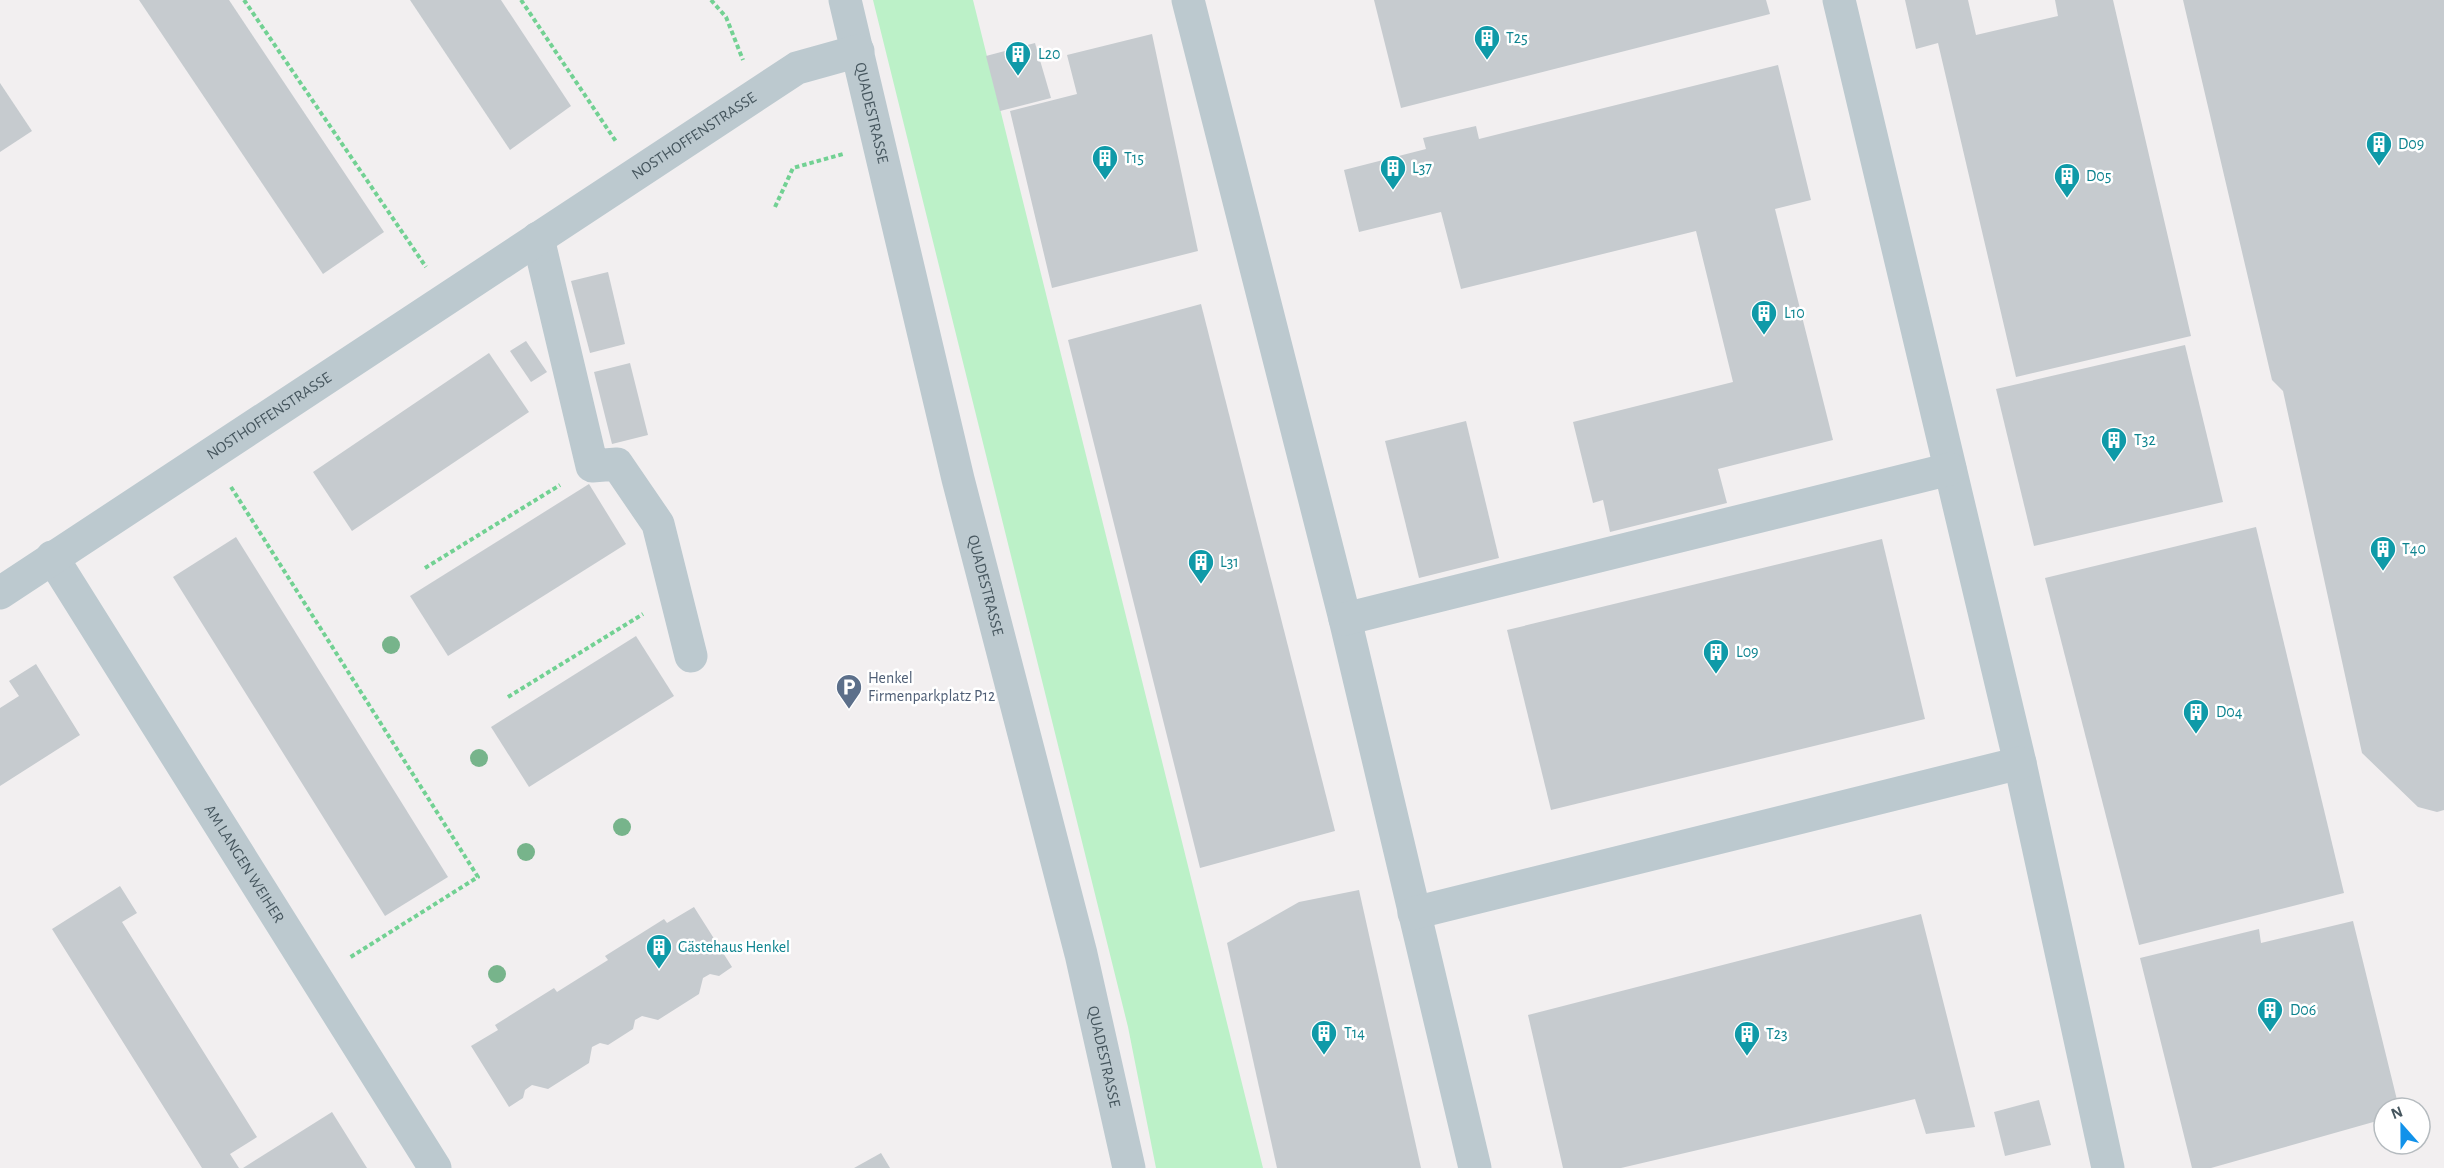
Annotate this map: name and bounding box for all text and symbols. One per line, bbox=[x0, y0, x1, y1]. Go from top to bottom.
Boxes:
building icon: T25 bbox=[1472, 23, 1502, 61]
place label: T25 bbox=[1506, 30, 1528, 46]
building icon: L20 bbox=[1003, 39, 1033, 77]
place label: L20 bbox=[1038, 46, 1060, 62]
street label: QUADESTRASSE bbox=[851, 61, 891, 165]
street label: NOSTHOFFENSTRASSE bbox=[629, 89, 759, 183]
building icon: D09 bbox=[2364, 129, 2394, 167]
place label: D09 bbox=[2398, 136, 2424, 152]
building icon: T15 bbox=[1090, 143, 1120, 181]
place label: T15 bbox=[1124, 150, 1144, 166]
building icon: L37 bbox=[1378, 153, 1408, 191]
place label: L37 bbox=[1412, 160, 1432, 176]
building icon: D05 bbox=[2052, 161, 2082, 199]
place label: D05 bbox=[2086, 168, 2111, 184]
building icon: L10 bbox=[1749, 298, 1779, 336]
place label: L10 bbox=[1784, 305, 1805, 321]
street label: NOSTHOFFENSTRASSE bbox=[204, 369, 334, 463]
building icon: T32 bbox=[2099, 425, 2129, 463]
place label: T32 bbox=[2134, 432, 2156, 448]
street label: QUADESTRASSE bbox=[964, 533, 1006, 638]
building icon: T40 bbox=[2368, 534, 2398, 572]
place label: T40 bbox=[2402, 541, 2426, 557]
building icon: L31 bbox=[1186, 547, 1216, 585]
place label: L31 bbox=[1220, 554, 1239, 570]
building icon: L09 bbox=[1701, 637, 1731, 675]
place label: L09 bbox=[1736, 644, 1759, 660]
place label: Henkel Firmenparkplatz P12 bbox=[868, 670, 995, 704]
parking icon: Henkel Firmenparkplatz P12 bbox=[834, 672, 864, 710]
building icon: D04 bbox=[2181, 697, 2211, 735]
place label: D04 bbox=[2216, 704, 2243, 720]
street label: AM LANGEN WEIHER bbox=[201, 802, 287, 926]
building icon: Gästehaus Henkel bbox=[644, 932, 674, 970]
place label: Gästehaus Henkel bbox=[678, 939, 790, 955]
building icon: D06 bbox=[2255, 995, 2285, 1033]
place label: D06 bbox=[2290, 1002, 2316, 1018]
street label: QUADESTRASSE bbox=[1084, 1004, 1123, 1109]
building icon: T14 bbox=[1309, 1018, 1339, 1056]
building icon: T23 bbox=[1732, 1019, 1762, 1057]
place label: T14 bbox=[1344, 1025, 1365, 1041]
place label: T23 bbox=[1766, 1026, 1788, 1042]
north arrow bbox=[2372, 1096, 2432, 1156]
text: N bbox=[2389, 1103, 2405, 1122]

